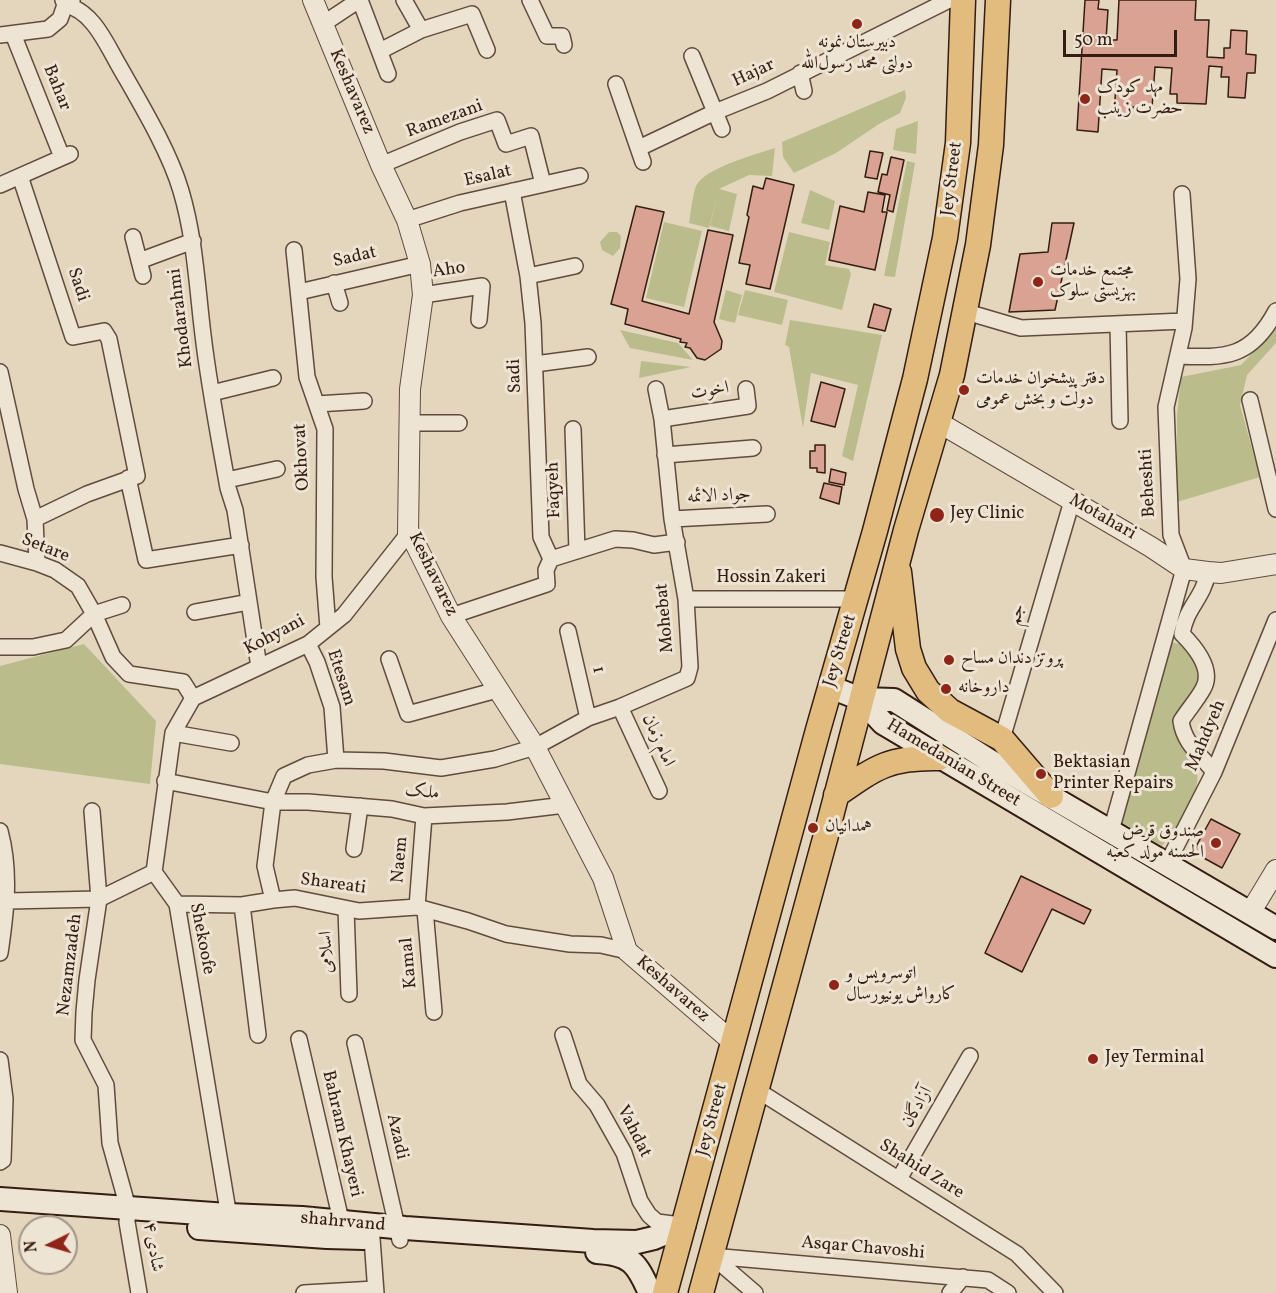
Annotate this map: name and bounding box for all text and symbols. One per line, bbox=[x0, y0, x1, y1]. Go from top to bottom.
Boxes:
marker: دبیرستان نمونه دولتی محمد رسول‌الله bbox=[850, 17, 864, 31]
scale bar bbox=[1066, 18, 1180, 56]
text: 50 m bbox=[1074, 28, 1113, 53]
place label: دبیرستان نمونه دولتی محمد رسول‌الله bbox=[801, 33, 913, 76]
street label: Keshavarez bbox=[323, 46, 379, 138]
street label: Hajar bbox=[729, 55, 779, 93]
street label: Bahar bbox=[37, 62, 75, 114]
place label: مهد کودک حضرت زینب bbox=[1097, 78, 1183, 121]
marker: مهد کودک حضرت زینب bbox=[1078, 92, 1092, 106]
street label: Ramezani bbox=[404, 96, 486, 144]
street label: Jey Street bbox=[938, 141, 968, 217]
street label: Esalat bbox=[462, 161, 514, 193]
street label: Sadat bbox=[331, 243, 379, 273]
street label: Aho bbox=[431, 258, 467, 284]
place label: مجتمع خدمات بهزیستی سلوک bbox=[1050, 261, 1136, 304]
street label: Sadi bbox=[61, 265, 93, 305]
street label: Khodarahmi bbox=[165, 267, 199, 369]
marker: مجتمع خدمات بهزیستی سلوک bbox=[1031, 275, 1045, 289]
street label: Sadi bbox=[505, 358, 527, 394]
place label: دفتر پیشخوان خدمات دولت و بخش عمومی bbox=[976, 369, 1105, 412]
street label: اخوت bbox=[689, 378, 731, 406]
marker: دفتر پیشخوان خدمات دولت و بخش عمومی bbox=[957, 383, 971, 397]
street label: Okhovat bbox=[290, 423, 316, 491]
street label: Beheshti bbox=[1136, 448, 1162, 518]
street label: Faqyeh bbox=[543, 461, 567, 519]
street label: جواد الائمه bbox=[687, 485, 751, 509]
street label: Motahari bbox=[1065, 490, 1139, 546]
place label: Jey Clinic bbox=[950, 504, 1024, 526]
marker: Jey Clinic bbox=[928, 506, 946, 524]
street label: Setare bbox=[18, 530, 72, 568]
street label: Keshavarez bbox=[402, 530, 462, 620]
street label: Hossin Zakeri bbox=[716, 568, 826, 590]
street label: Mohebat bbox=[652, 582, 680, 654]
street label: جم bbox=[1005, 602, 1031, 628]
street label: Kohyani bbox=[241, 611, 309, 661]
street label: Jey Street bbox=[820, 612, 862, 690]
street label: Etesam bbox=[321, 647, 359, 709]
place label: پروتز دندان مساح bbox=[961, 649, 1062, 671]
marker: پروتز دندان مساح bbox=[942, 653, 956, 667]
street label: 1 bbox=[586, 664, 608, 676]
place label: داروخانه bbox=[958, 678, 1010, 700]
marker: داروخانه bbox=[939, 682, 953, 696]
street label: Mahdyeh bbox=[1182, 697, 1232, 775]
street label: امام زمان bbox=[636, 711, 678, 771]
street label: Hamedanian Street bbox=[882, 715, 1024, 813]
place label: Bektasian Printer Repairs bbox=[1053, 753, 1173, 795]
marker: Bektasian Printer Repairs bbox=[1034, 767, 1048, 781]
street label: ملک bbox=[404, 780, 440, 806]
place label: همدانیان bbox=[825, 817, 872, 839]
marker: همدانیان bbox=[806, 821, 820, 835]
place label: صندوق قرض الحسنه مولد کعبه bbox=[1106, 822, 1204, 864]
street label: Naem bbox=[388, 836, 414, 884]
marker: صندوق قرض الحسنه مولد کعبه bbox=[1209, 836, 1223, 850]
street label: Shareati bbox=[299, 870, 367, 900]
street label: Shekoofe bbox=[183, 901, 219, 977]
street label: Nezamzadeh bbox=[54, 912, 88, 1018]
street label: اسلامی bbox=[316, 931, 340, 973]
street label: Kamal bbox=[397, 936, 423, 990]
street label: Keshavarez bbox=[631, 952, 713, 1028]
place label: اتوسرویس و کارواش یونیورسال bbox=[846, 964, 956, 1006]
marker: اتوسرویس و کارواش یونیورسال bbox=[827, 978, 841, 992]
place label: Jey Terminal bbox=[1105, 1048, 1204, 1070]
marker: Jey Terminal bbox=[1086, 1052, 1100, 1066]
street label: Bahram Khayeri bbox=[316, 1069, 366, 1199]
street label: Jey Street bbox=[693, 1081, 733, 1159]
street label: آزادگان bbox=[898, 1084, 938, 1132]
street label: Vahdat bbox=[611, 1102, 655, 1162]
street label: Azadi bbox=[380, 1112, 412, 1162]
street label: Shahid Zare bbox=[875, 1135, 967, 1205]
street label: shahrvand bbox=[300, 1209, 386, 1237]
north arrow bbox=[18, 1215, 78, 1275]
street label: شادی ۴ bbox=[137, 1220, 167, 1274]
street label: Asqar Chavoshi bbox=[800, 1233, 926, 1265]
text: N bbox=[21, 1240, 44, 1253]

